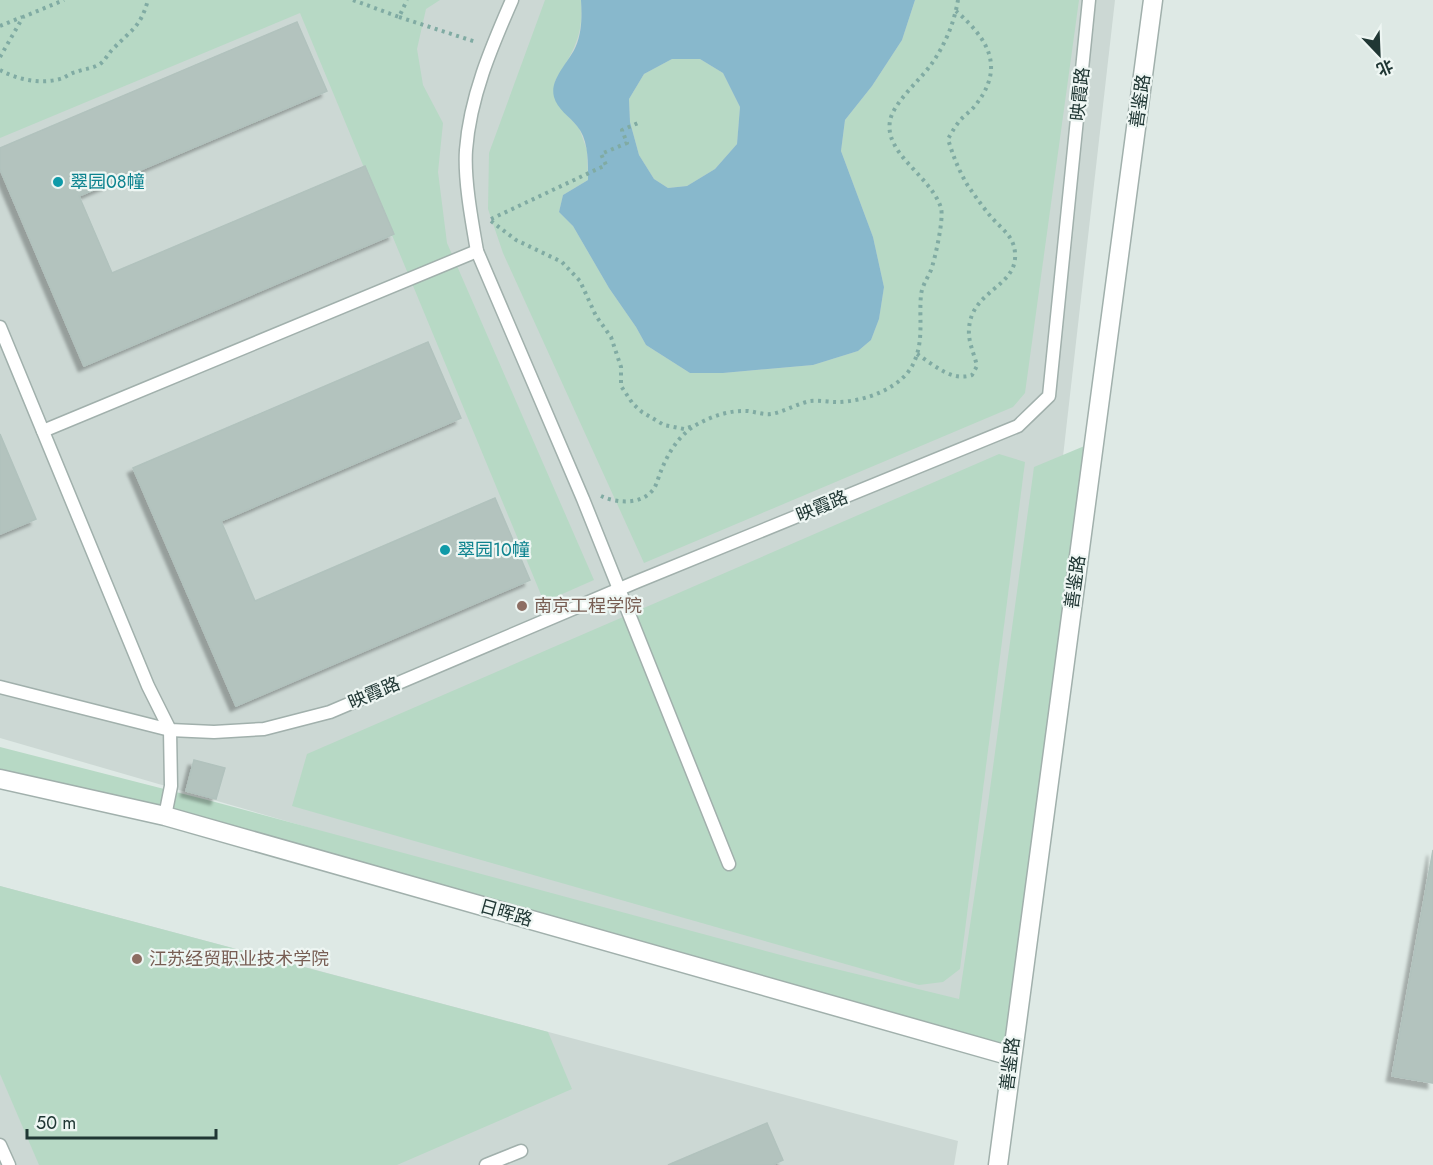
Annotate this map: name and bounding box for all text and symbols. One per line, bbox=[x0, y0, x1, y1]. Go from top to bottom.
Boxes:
north arrow bbox=[1349, 24, 1409, 84]
text: 北 bbox=[1373, 54, 1397, 81]
street label: 映霞路 bbox=[1064, 66, 1096, 122]
street label: 善鉴路 bbox=[1123, 72, 1157, 130]
place label: 翠园08幢 bbox=[70, 169, 145, 195]
marker: 翠园08幢 bbox=[51, 175, 65, 189]
street label: 映霞路 bbox=[792, 484, 852, 528]
place label: 翠园10幢 bbox=[457, 537, 530, 563]
marker: 翠园10幢 bbox=[438, 543, 452, 557]
street label: 善鉴路 bbox=[1058, 553, 1092, 611]
place label: 南京工程学院 bbox=[534, 593, 642, 619]
marker: 南京工程学院 bbox=[515, 599, 529, 613]
street label: 映霞路 bbox=[344, 670, 404, 716]
street label: 日晖路 bbox=[476, 893, 536, 933]
place label: 江苏经贸职业技术学院 bbox=[149, 946, 329, 972]
marker: 江苏经贸职业技术学院 bbox=[130, 952, 144, 966]
street label: 善鉴路 bbox=[994, 1036, 1026, 1092]
scale bar bbox=[27, 1102, 216, 1140]
text: 50 m bbox=[36, 1110, 76, 1136]

